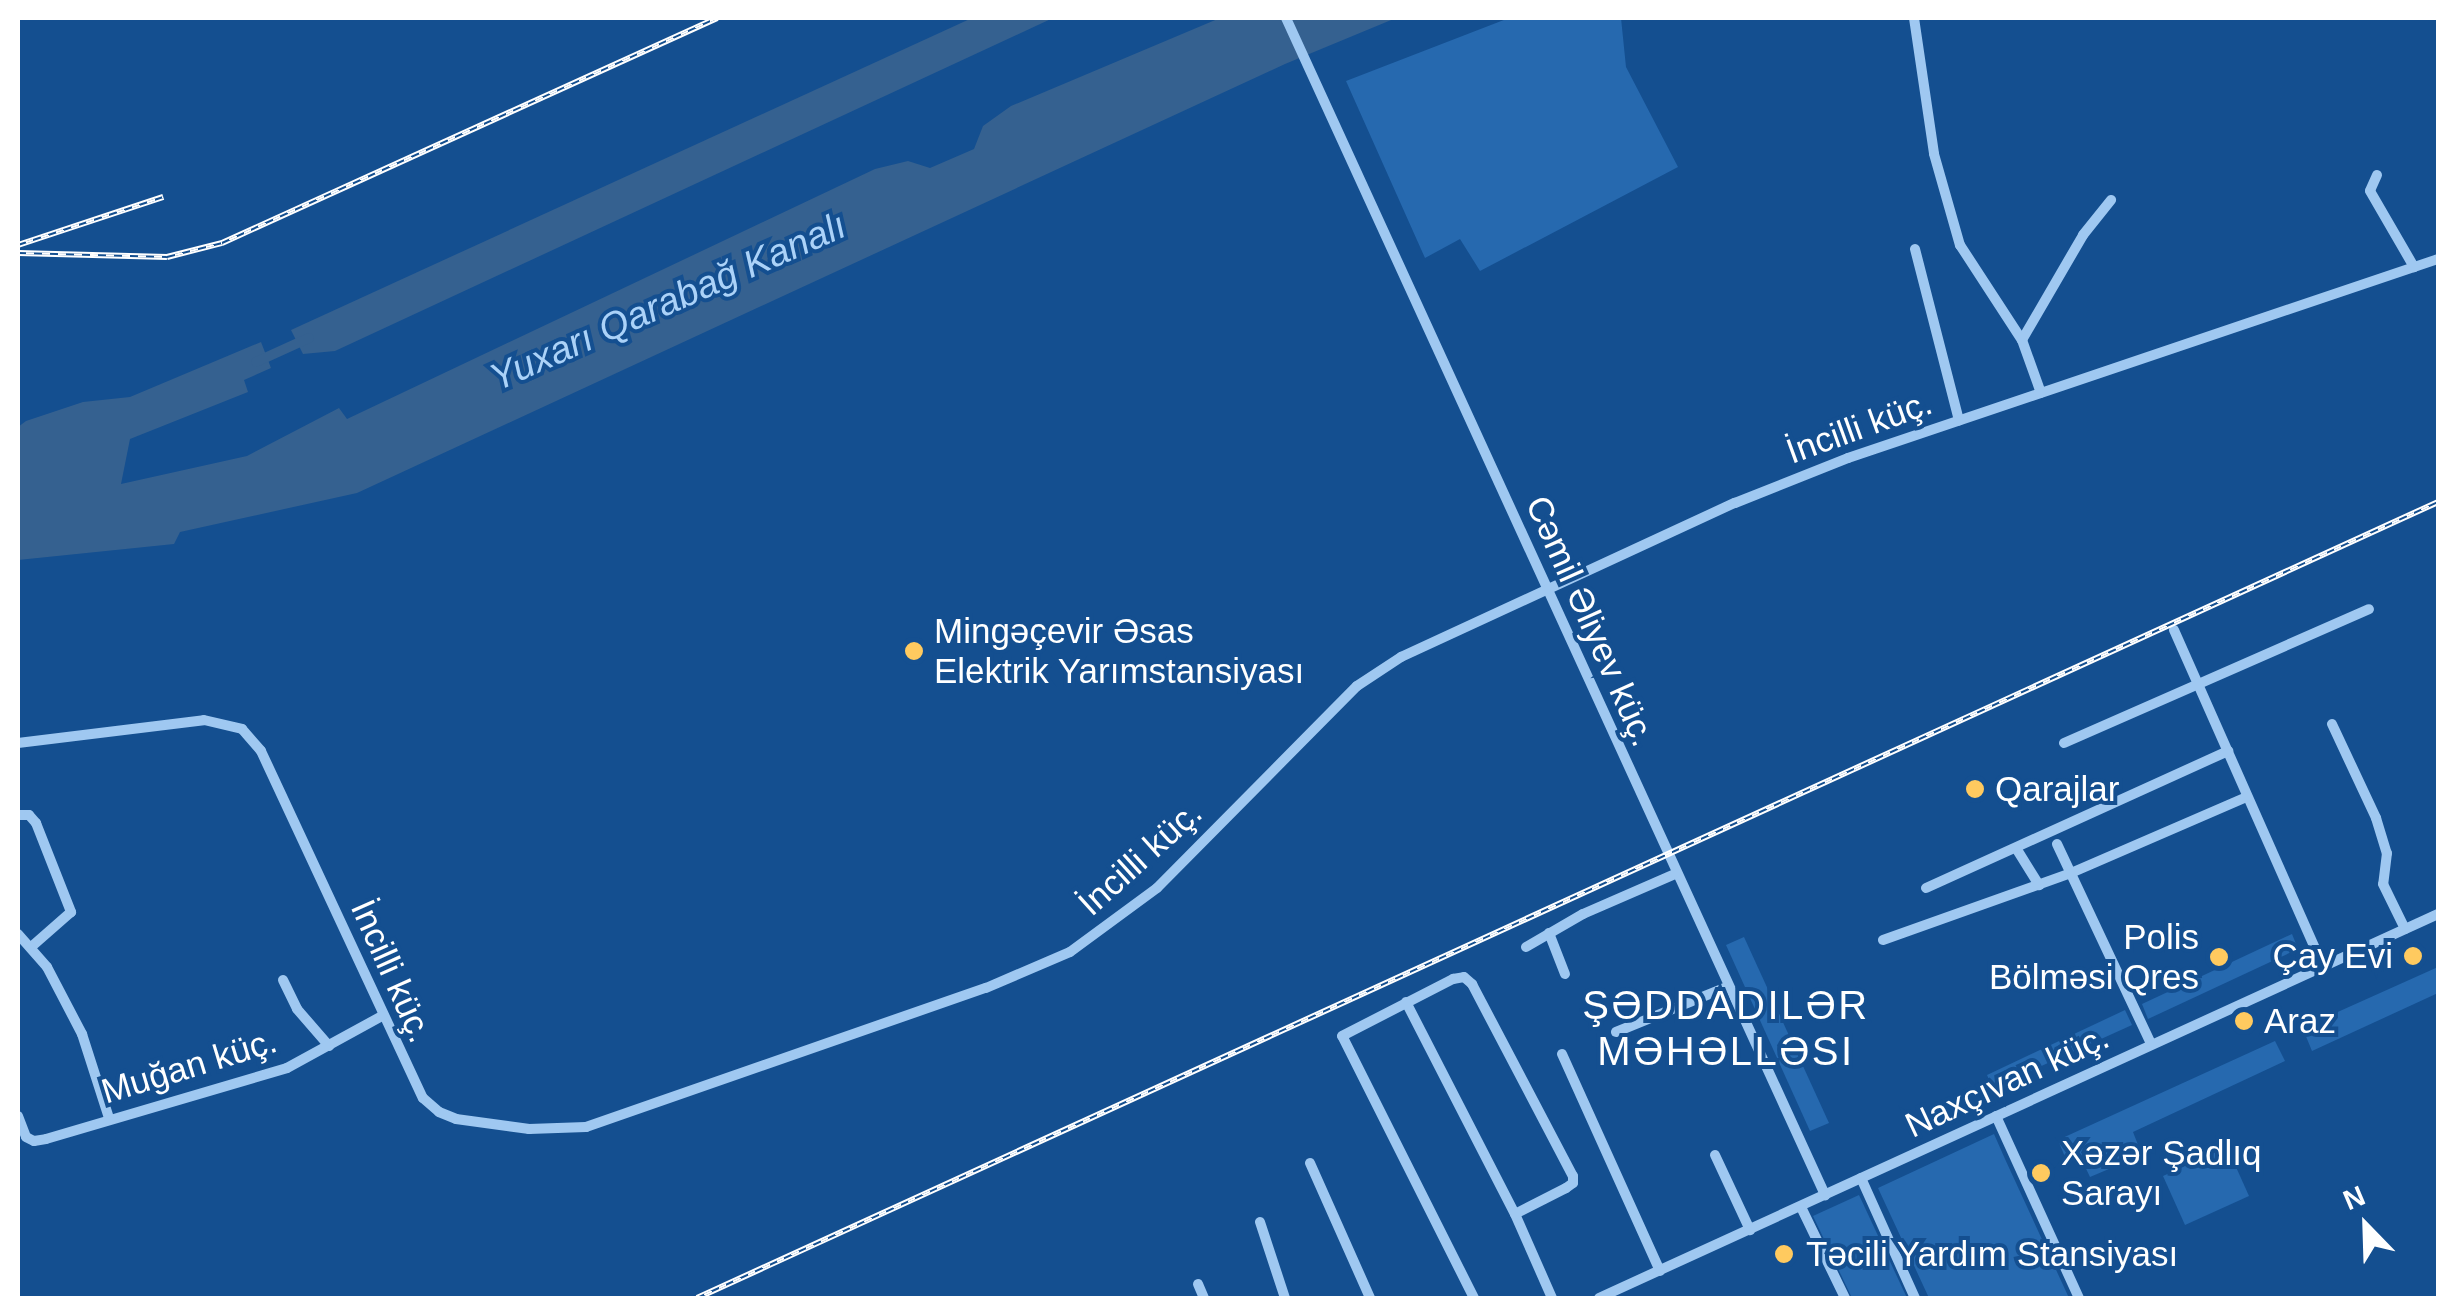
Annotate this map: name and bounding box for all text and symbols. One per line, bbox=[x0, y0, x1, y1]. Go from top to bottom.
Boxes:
water label: Yuxarı Qarabağ Kanalı bbox=[483, 203, 853, 401]
street label: İncilli küç. bbox=[1781, 381, 1937, 473]
street label: Cəmil Əliyev küç. bbox=[1517, 489, 1665, 753]
place label: Mingəçevir Əsas Elektrik Yarımstansiyası bbox=[934, 610, 1305, 692]
marker: Mingəçevir Əsas Elektrik Yarımstansiyası bbox=[903, 640, 925, 662]
place label: Qarajlar bbox=[1995, 768, 2119, 810]
marker: Qarajlar bbox=[1964, 778, 1986, 800]
street label: İncilli küç. bbox=[1070, 792, 1210, 924]
street label: İncilli küç. bbox=[342, 893, 442, 1049]
place label: Polis Bölməsi Qres bbox=[1989, 916, 2199, 998]
place label: Çay Evi bbox=[2272, 935, 2393, 977]
marker: Çay Evi bbox=[2402, 945, 2424, 967]
marker: Polis Bölməsi Qres bbox=[2208, 946, 2230, 968]
district label: ŞƏDDADILƏR MƏHƏLLƏSI bbox=[1582, 981, 1870, 1075]
place label: Araz bbox=[2264, 1000, 2336, 1042]
marker: Araz bbox=[2233, 1010, 2255, 1032]
street label: Naxçıvan küç. bbox=[1899, 1016, 2115, 1146]
street label: Muğan küç. bbox=[96, 1019, 282, 1113]
place label: Xəzər Şadlıq Sarayı bbox=[2061, 1132, 2261, 1214]
marker: Xəzər Şadlıq Sarayı bbox=[2030, 1162, 2052, 1184]
north arrow bbox=[2316, 1176, 2416, 1276]
text: N bbox=[2339, 1180, 2369, 1216]
place label: Təcili Yardım Stansiyası bbox=[1806, 1233, 2179, 1275]
marker: Təcili Yardım Stansiyası bbox=[1771, 1241, 1797, 1267]

